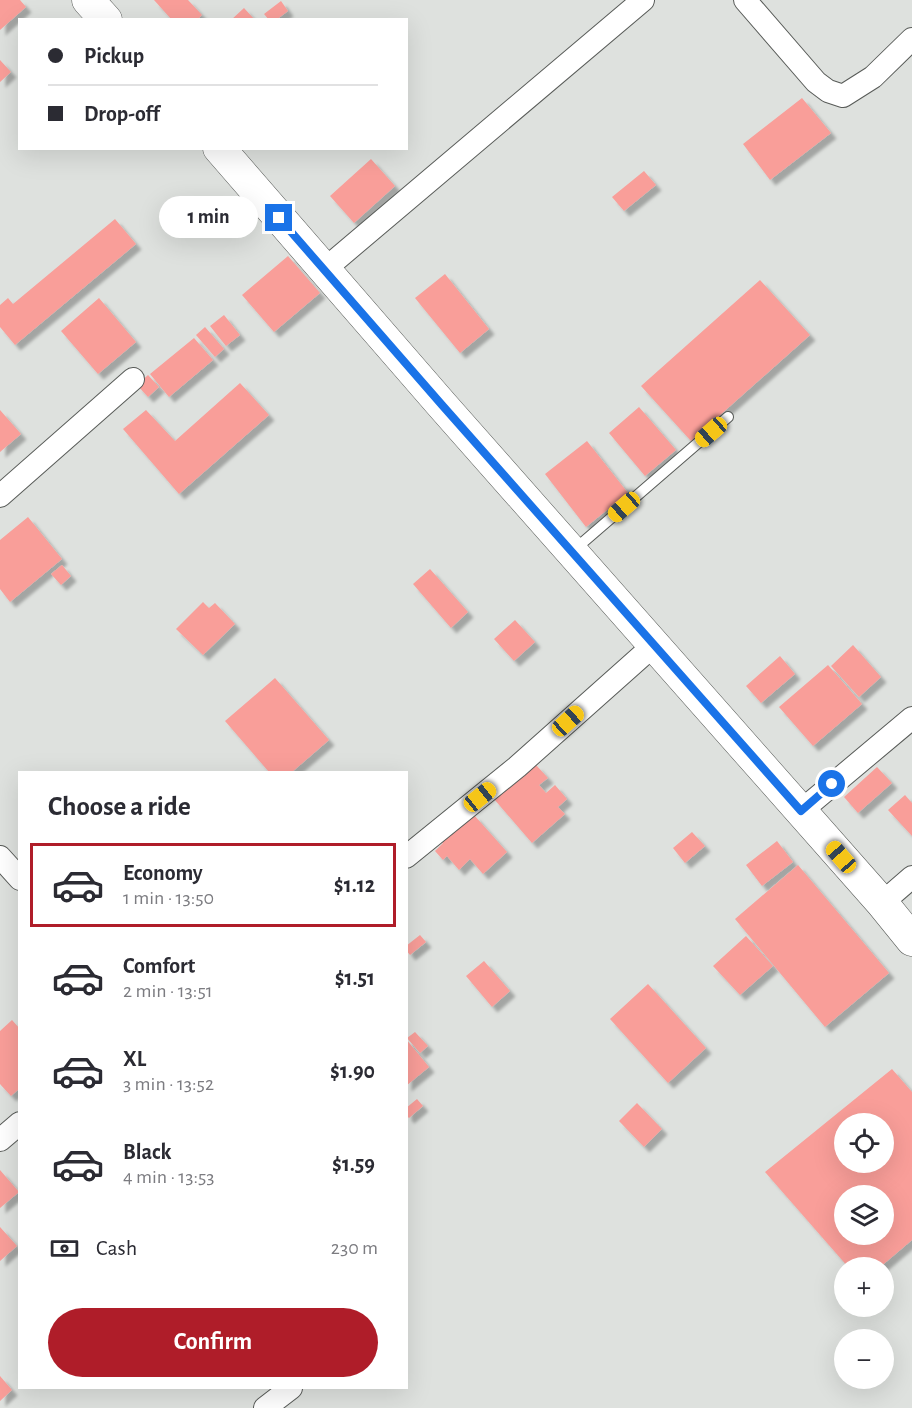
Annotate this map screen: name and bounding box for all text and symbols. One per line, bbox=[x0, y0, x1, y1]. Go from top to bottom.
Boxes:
text: Pickup bbox=[84, 45, 144, 67]
text: Drop-off bbox=[84, 103, 160, 125]
callout: 1 min bbox=[159, 197, 258, 239]
route end bbox=[265, 204, 292, 231]
text: 1 min bbox=[187, 207, 230, 227]
car bbox=[692, 413, 730, 451]
car bbox=[605, 488, 643, 526]
car bbox=[549, 702, 587, 740]
route start bbox=[818, 770, 845, 797]
car bbox=[460, 779, 500, 815]
text: Choose a ride bbox=[48, 793, 191, 820]
car bbox=[822, 838, 860, 876]
icon: car bbox=[51, 858, 105, 912]
text: Economy bbox=[123, 862, 203, 884]
text: $1.12 bbox=[334, 874, 375, 896]
text: 1 min · 13:50 bbox=[123, 888, 214, 908]
icon: car bbox=[51, 951, 105, 1005]
text: Comfort bbox=[123, 955, 195, 977]
text: $1.51 bbox=[335, 967, 375, 989]
text: 2 min · 13:51 bbox=[123, 981, 213, 1001]
icon: car bbox=[51, 1044, 105, 1098]
text: XL bbox=[123, 1048, 146, 1070]
text: $1.90 bbox=[330, 1060, 375, 1082]
text: 3 min · 13:52 bbox=[123, 1074, 214, 1094]
map controls bbox=[834, 1113, 894, 1389]
button: locate bbox=[834, 1113, 894, 1173]
icon: car bbox=[51, 1137, 105, 1191]
text: Black bbox=[123, 1141, 171, 1163]
text: $1.59 bbox=[332, 1153, 375, 1175]
text: 4 min · 13:53 bbox=[123, 1167, 215, 1187]
button: layers bbox=[834, 1185, 894, 1245]
icon: cash bbox=[48, 1232, 81, 1265]
text: Cash bbox=[96, 1237, 137, 1259]
text: 230 m bbox=[331, 1238, 378, 1258]
button: + bbox=[834, 1257, 894, 1317]
button: Confirm bbox=[48, 1308, 378, 1377]
button: − bbox=[834, 1329, 894, 1389]

